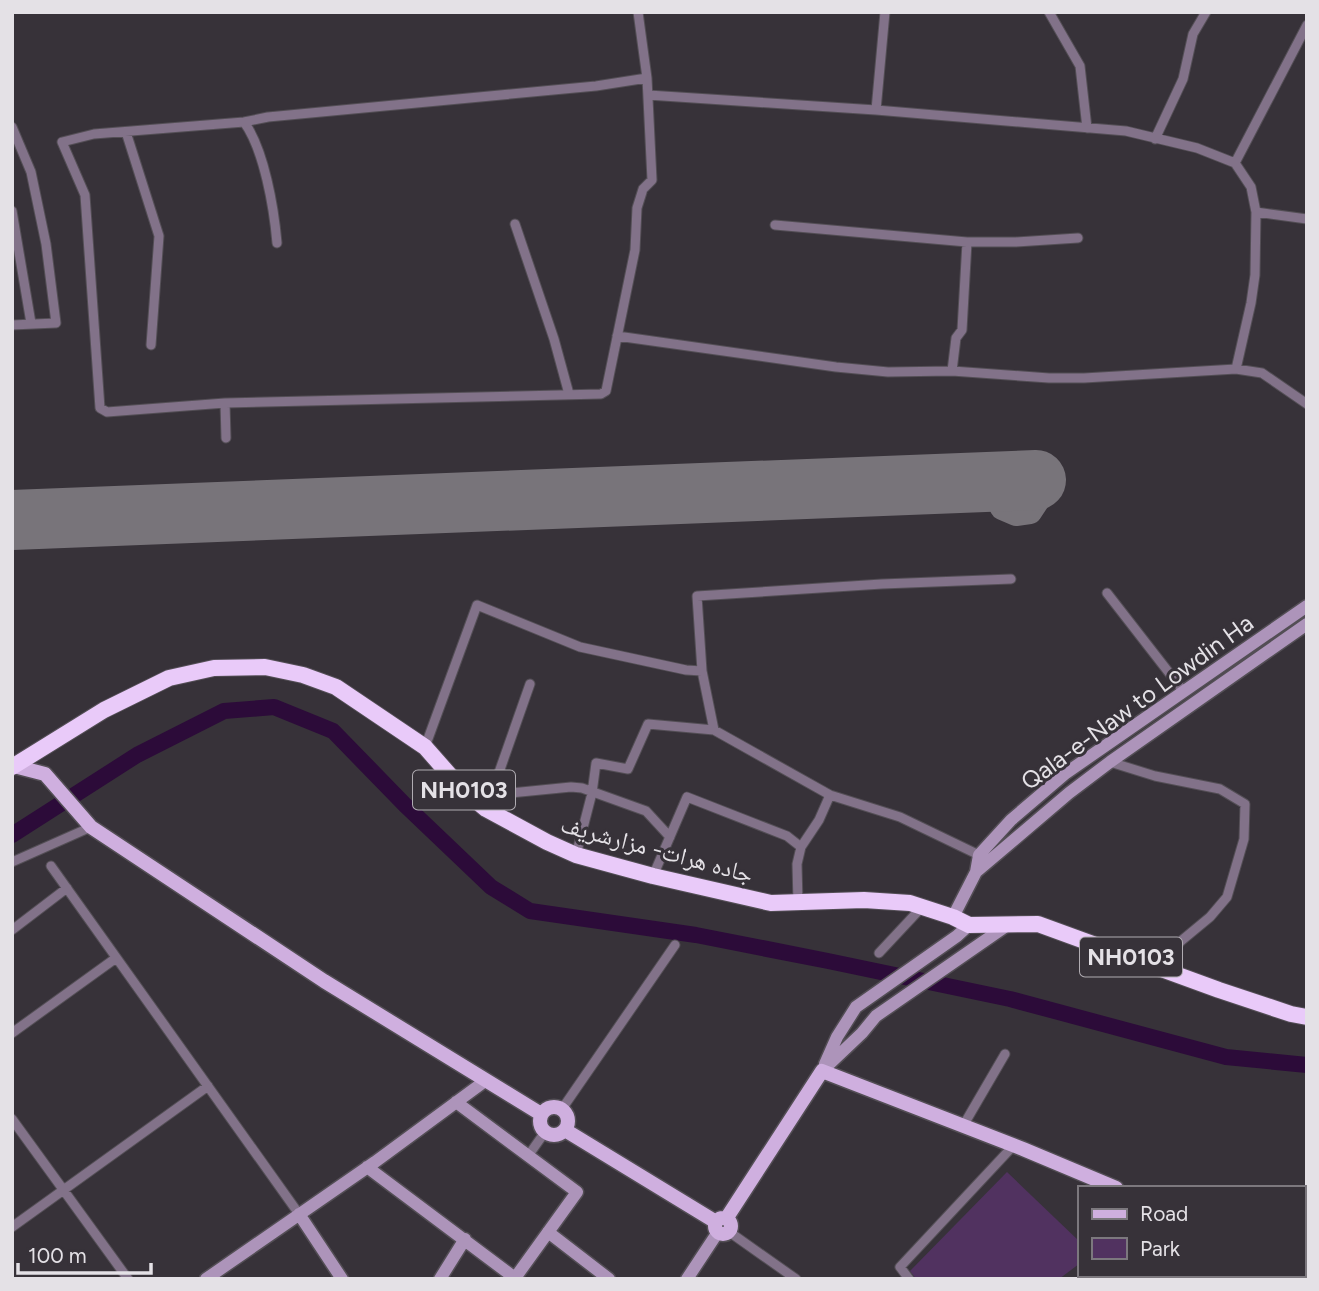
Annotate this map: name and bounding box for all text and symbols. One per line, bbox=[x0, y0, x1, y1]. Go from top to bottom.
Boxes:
street label: Qala-e-Naw to Lowdin Ha bbox=[1015, 608, 1259, 796]
road number: NH0103 bbox=[413, 770, 515, 810]
street label: جاده هرات- مزارشریف bbox=[558, 809, 756, 889]
road number: NH0103 bbox=[1080, 938, 1182, 976]
legend bbox=[1078, 1186, 1305, 1277]
text: Road bbox=[1140, 1201, 1188, 1226]
scale bar bbox=[18, 1232, 150, 1276]
text: Park bbox=[1140, 1236, 1181, 1261]
text: 100 m bbox=[28, 1243, 87, 1268]

